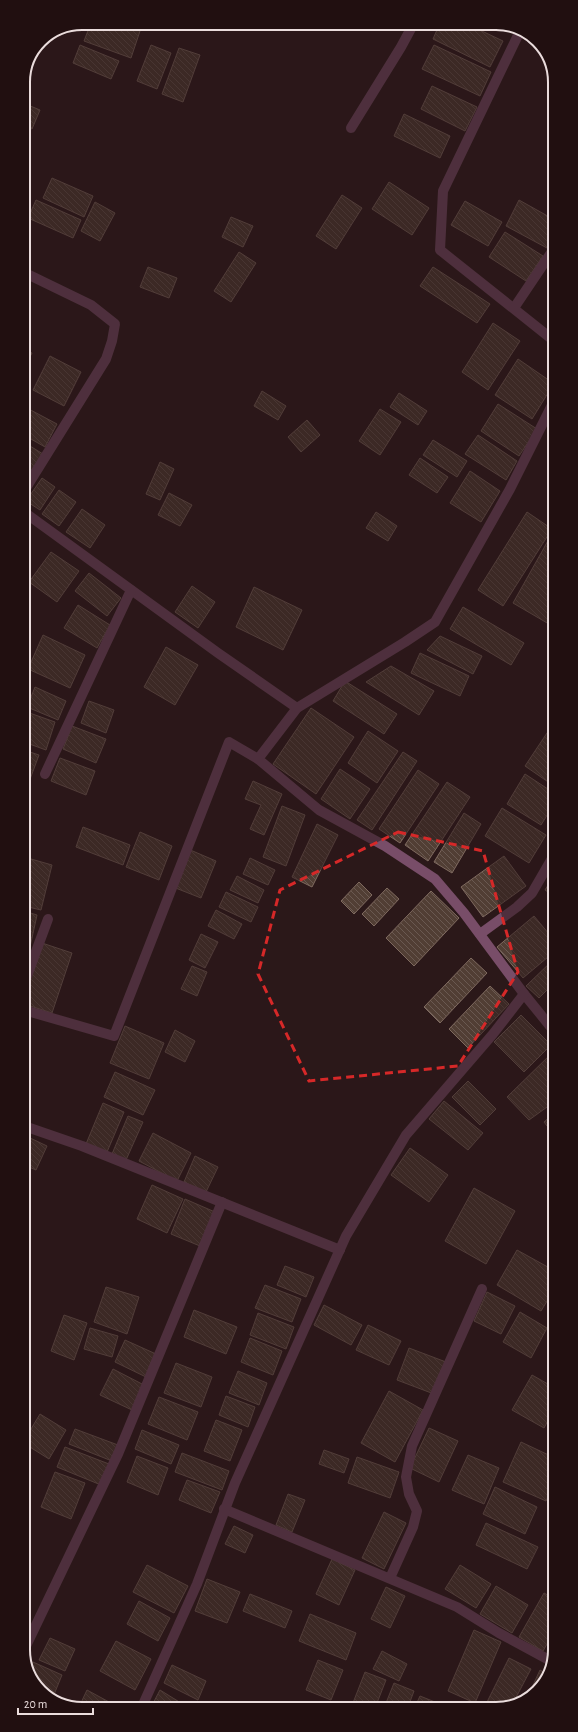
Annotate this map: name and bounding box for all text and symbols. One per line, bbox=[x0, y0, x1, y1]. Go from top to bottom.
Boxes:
scale bar bbox=[18, 1690, 93, 1716]
text: 20 m bbox=[24, 1698, 47, 1710]

